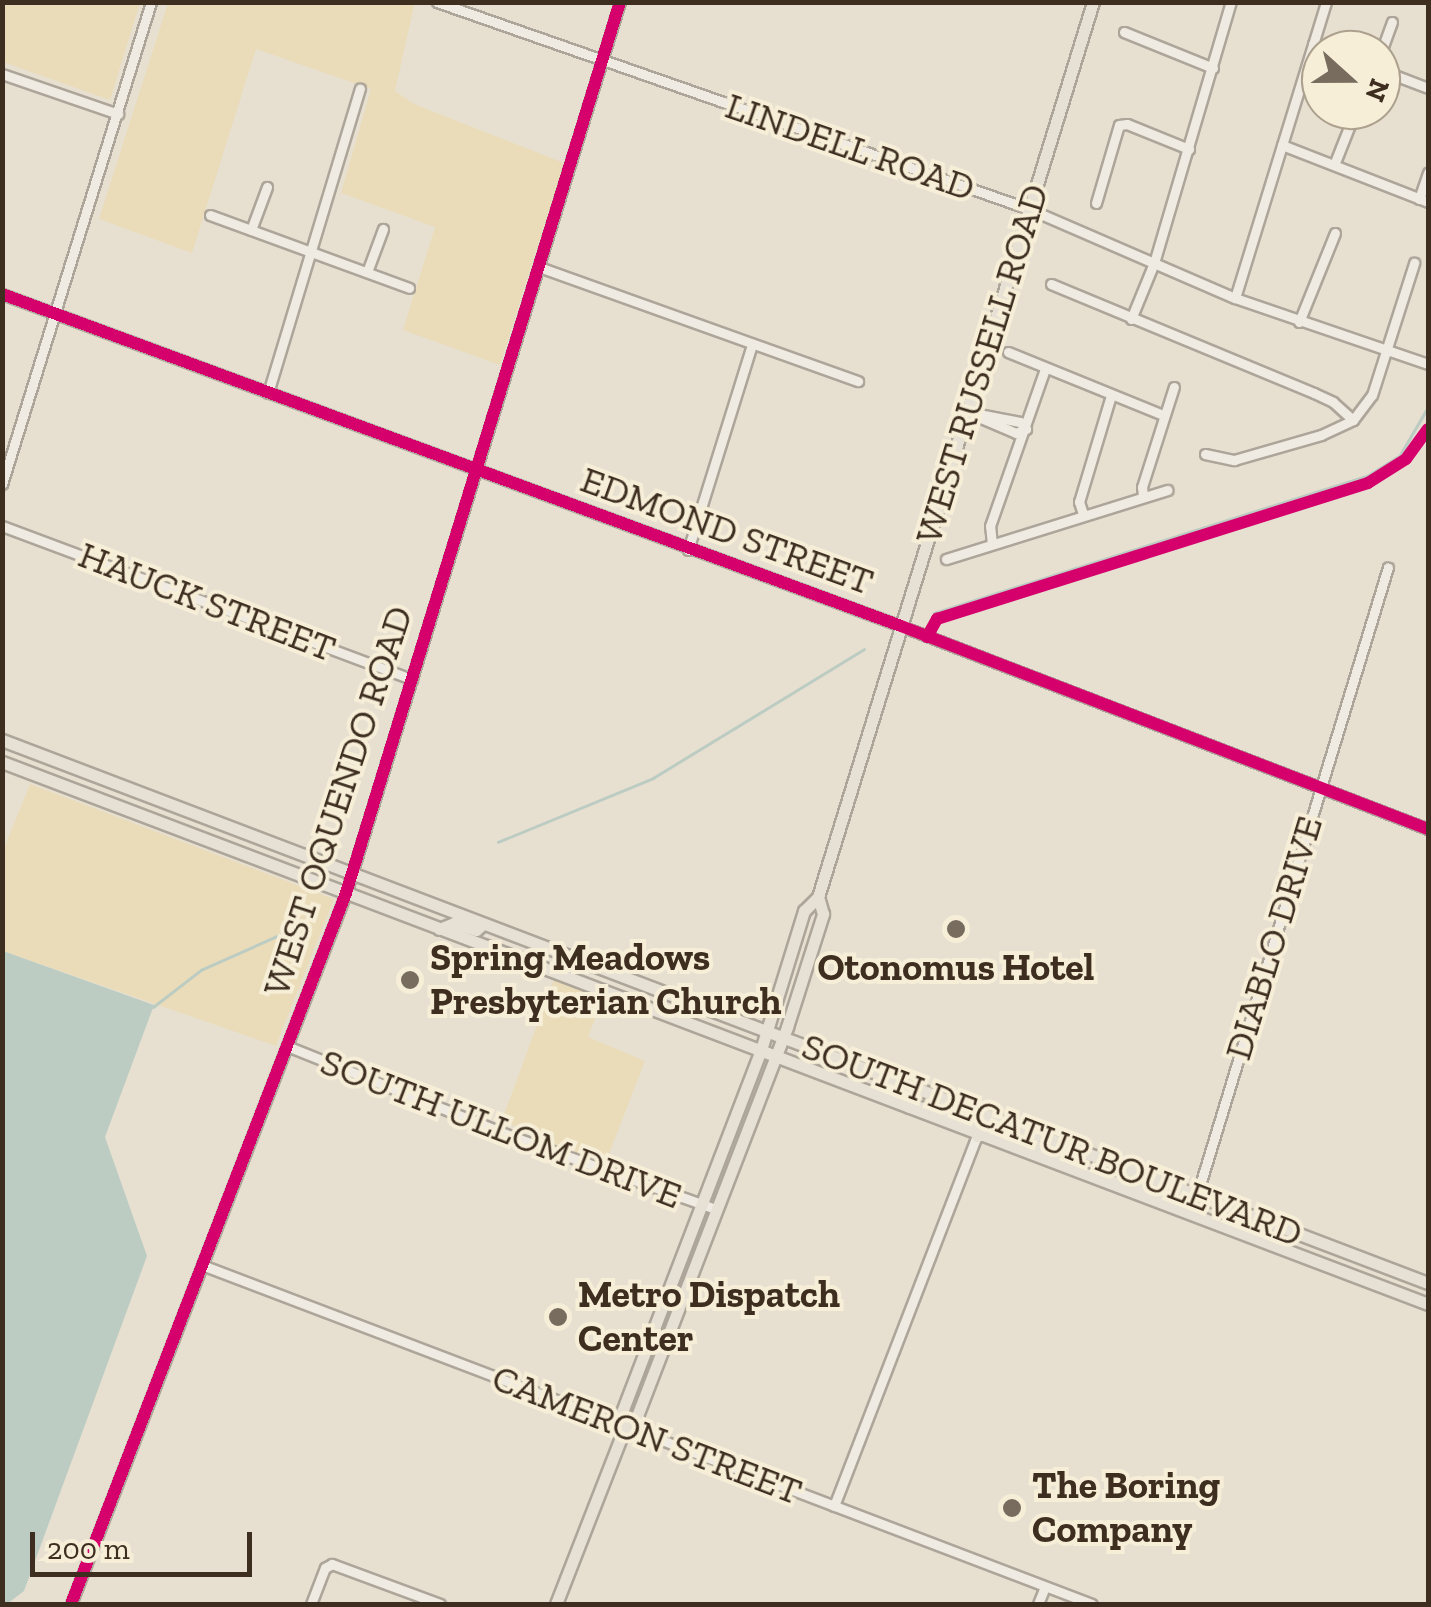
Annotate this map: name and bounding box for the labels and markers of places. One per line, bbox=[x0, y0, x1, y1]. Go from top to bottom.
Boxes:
marker: Otonomus Hotel bbox=[945, 918, 967, 940]
place label: Spring Meadows Presbyterian Church bbox=[430, 935, 782, 1024]
place label: Otonomus Hotel bbox=[818, 945, 1094, 991]
marker: Spring Meadows Presbyterian Church bbox=[399, 969, 421, 991]
place label: Metro Dispatch Center bbox=[578, 1272, 840, 1362]
marker: Metro Dispatch Center bbox=[547, 1306, 569, 1328]
place label: The Boring Company bbox=[1032, 1463, 1220, 1552]
marker: The Boring Company bbox=[1001, 1497, 1023, 1519]

